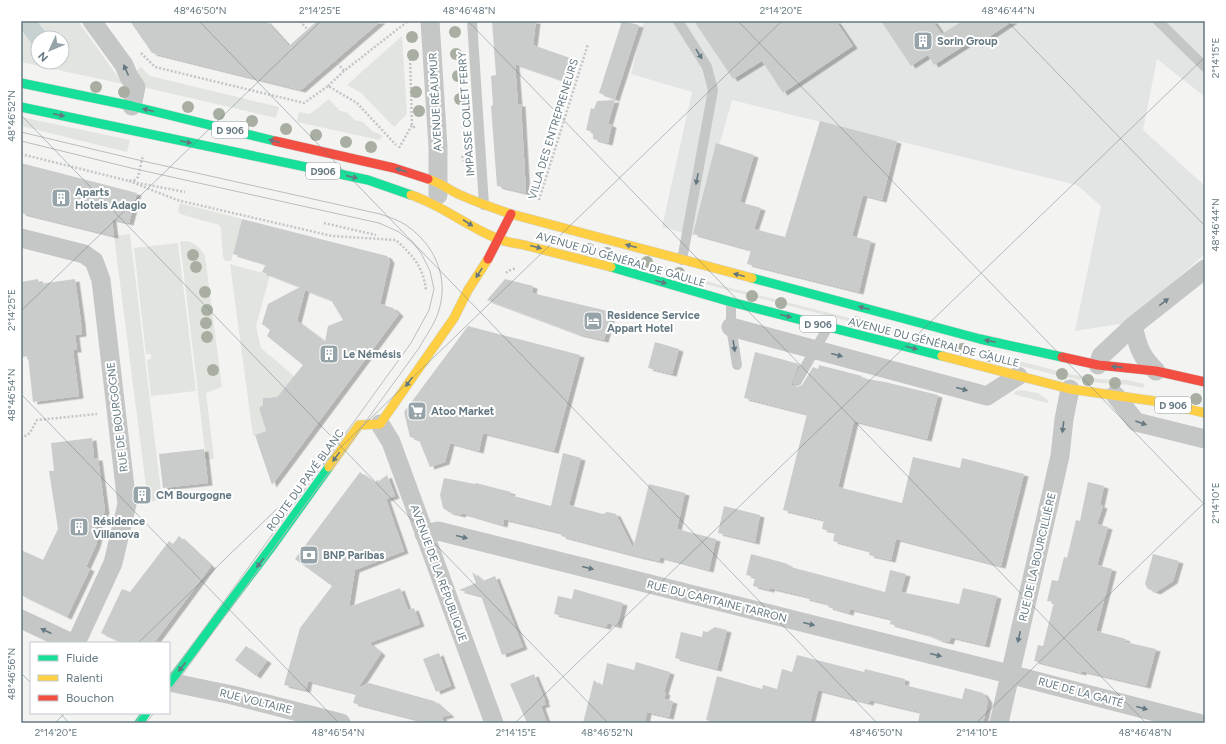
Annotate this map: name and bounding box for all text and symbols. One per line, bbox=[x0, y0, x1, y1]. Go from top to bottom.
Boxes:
text: 48°46'50"N bbox=[173, 4, 227, 17]
text: 2°14'25"E bbox=[299, 4, 341, 17]
text: 48°46'48"N bbox=[442, 4, 496, 17]
text: 2°14'20"E bbox=[760, 4, 802, 17]
text: 48°46'44"N bbox=[981, 4, 1035, 17]
north arrow bbox=[30, 30, 70, 70]
building icon: Sorin Group bbox=[912, 30, 934, 52]
place label: Sorin Group bbox=[937, 35, 998, 48]
text: 2°14'15"E bbox=[1209, 38, 1222, 78]
one-way arrow bbox=[695, 48, 702, 60]
text: N bbox=[36, 49, 51, 64]
street label: IMPASSE COLLET FERRY bbox=[456, 51, 477, 177]
street label: AVENUE RÉAUMUR bbox=[426, 52, 445, 152]
street label: VILLA DES ENTREPRENEURS bbox=[526, 57, 581, 201]
one-way arrow bbox=[123, 64, 129, 76]
text: 48°46'52"N bbox=[5, 90, 18, 142]
one-way arrow bbox=[142, 106, 154, 112]
one-way arrow bbox=[53, 113, 65, 119]
road number: D 906 bbox=[212, 122, 248, 138]
one-way arrow bbox=[268, 138, 280, 144]
one-way arrow bbox=[180, 140, 192, 146]
road number: D906 bbox=[306, 163, 340, 179]
one-way arrow bbox=[394, 167, 406, 173]
one-way arrow bbox=[694, 173, 700, 186]
one-way arrow bbox=[346, 175, 358, 181]
place label: Aparts Hotels Adagio bbox=[75, 186, 147, 212]
building icon: Aparts Hotels Adagio bbox=[50, 187, 72, 209]
text: 48°46'44"N bbox=[1209, 198, 1222, 252]
one-way arrow bbox=[462, 220, 473, 227]
street label: AVENUE DU GÉNÉRAL DE GAULLE bbox=[535, 229, 707, 290]
one-way arrow bbox=[624, 243, 636, 249]
one-way arrow bbox=[530, 244, 542, 250]
one-way arrow bbox=[475, 268, 483, 278]
one-way arrow bbox=[732, 272, 744, 278]
one-way arrow bbox=[655, 279, 667, 285]
text: 2°14'25"E bbox=[5, 289, 18, 331]
one-way arrow bbox=[1158, 297, 1169, 306]
one-way arrow bbox=[858, 305, 871, 311]
place label: Residence Service Appart Hotel bbox=[607, 309, 700, 335]
hotel icon: Residence Service Appart Hotel bbox=[582, 310, 604, 332]
one-way arrow bbox=[780, 313, 792, 319]
street label: AVENUE DU GÉNÉRAL DE GAULLE bbox=[847, 315, 1021, 370]
road number: D 906 bbox=[800, 316, 836, 332]
one-way arrow bbox=[984, 338, 996, 344]
one-way arrow bbox=[731, 340, 737, 352]
building icon: Le Némésis bbox=[318, 343, 340, 365]
one-way arrow bbox=[906, 346, 918, 352]
place label: Le Némésis bbox=[343, 348, 401, 361]
one-way arrow bbox=[830, 352, 843, 358]
street label: RUE DE BOURGOGNE bbox=[104, 361, 131, 473]
one-way arrow bbox=[1111, 364, 1123, 370]
text: 48°46'54"N bbox=[5, 369, 18, 421]
one-way arrow bbox=[405, 377, 413, 388]
one-way arrow bbox=[956, 386, 968, 392]
road number: D 906 bbox=[1155, 397, 1191, 413]
supermarket icon: Atoo Market bbox=[406, 400, 428, 422]
place label: Atoo Market bbox=[431, 405, 495, 418]
one-way arrow bbox=[1135, 420, 1147, 426]
one-way arrow bbox=[1060, 421, 1066, 434]
street label: ROUTE DU PAVÉ BLANC bbox=[264, 427, 347, 534]
one-way arrow bbox=[332, 452, 340, 462]
text: 2°14'10"E bbox=[1209, 482, 1222, 524]
building icon: CM Bourgogne bbox=[131, 484, 153, 506]
place label: CM Bourgogne bbox=[156, 489, 232, 502]
street label: RUE DE LA BOURCILLIÈRE bbox=[1015, 491, 1059, 623]
street label: AVENUE DE LA RÉPUBLIQUE bbox=[408, 503, 469, 644]
place label: Résidence Villanova bbox=[93, 515, 145, 541]
building icon: Résidence Villanova bbox=[68, 516, 90, 538]
one-way arrow bbox=[456, 534, 468, 540]
bank icon: BNP Paribas bbox=[298, 544, 320, 566]
place label: BNP Paribas bbox=[323, 549, 384, 562]
one-way arrow bbox=[256, 557, 264, 568]
one-way arrow bbox=[582, 566, 594, 572]
street label: RUE DU CAPITAINE TARRON bbox=[646, 578, 788, 625]
one-way arrow bbox=[803, 621, 816, 627]
one-way arrow bbox=[41, 628, 52, 634]
one-way arrow bbox=[1015, 631, 1021, 643]
legend bbox=[30, 642, 170, 714]
text: 48°46'56"N bbox=[5, 648, 18, 700]
text: Fluide bbox=[66, 651, 99, 665]
one-way arrow bbox=[929, 653, 942, 659]
one-way arrow bbox=[178, 661, 186, 672]
text: Ralenti bbox=[66, 671, 103, 685]
street label: RUE DE LA GAITÉ bbox=[1037, 675, 1125, 710]
street label: RUE VOLTAIRE bbox=[218, 686, 293, 717]
text: Bouchon bbox=[66, 691, 114, 705]
one-way arrow bbox=[1136, 706, 1148, 712]
text: 2°14'20"E bbox=[35, 726, 77, 739]
text: 48°46'54"N bbox=[312, 726, 364, 739]
text: 2°14'15"E bbox=[496, 726, 536, 739]
text: 48°46'52"N bbox=[581, 726, 633, 739]
text: 48°46'50"N bbox=[849, 726, 903, 739]
text: 2°14'10"E bbox=[956, 726, 998, 739]
text: 48°46'48"N bbox=[1118, 726, 1172, 739]

